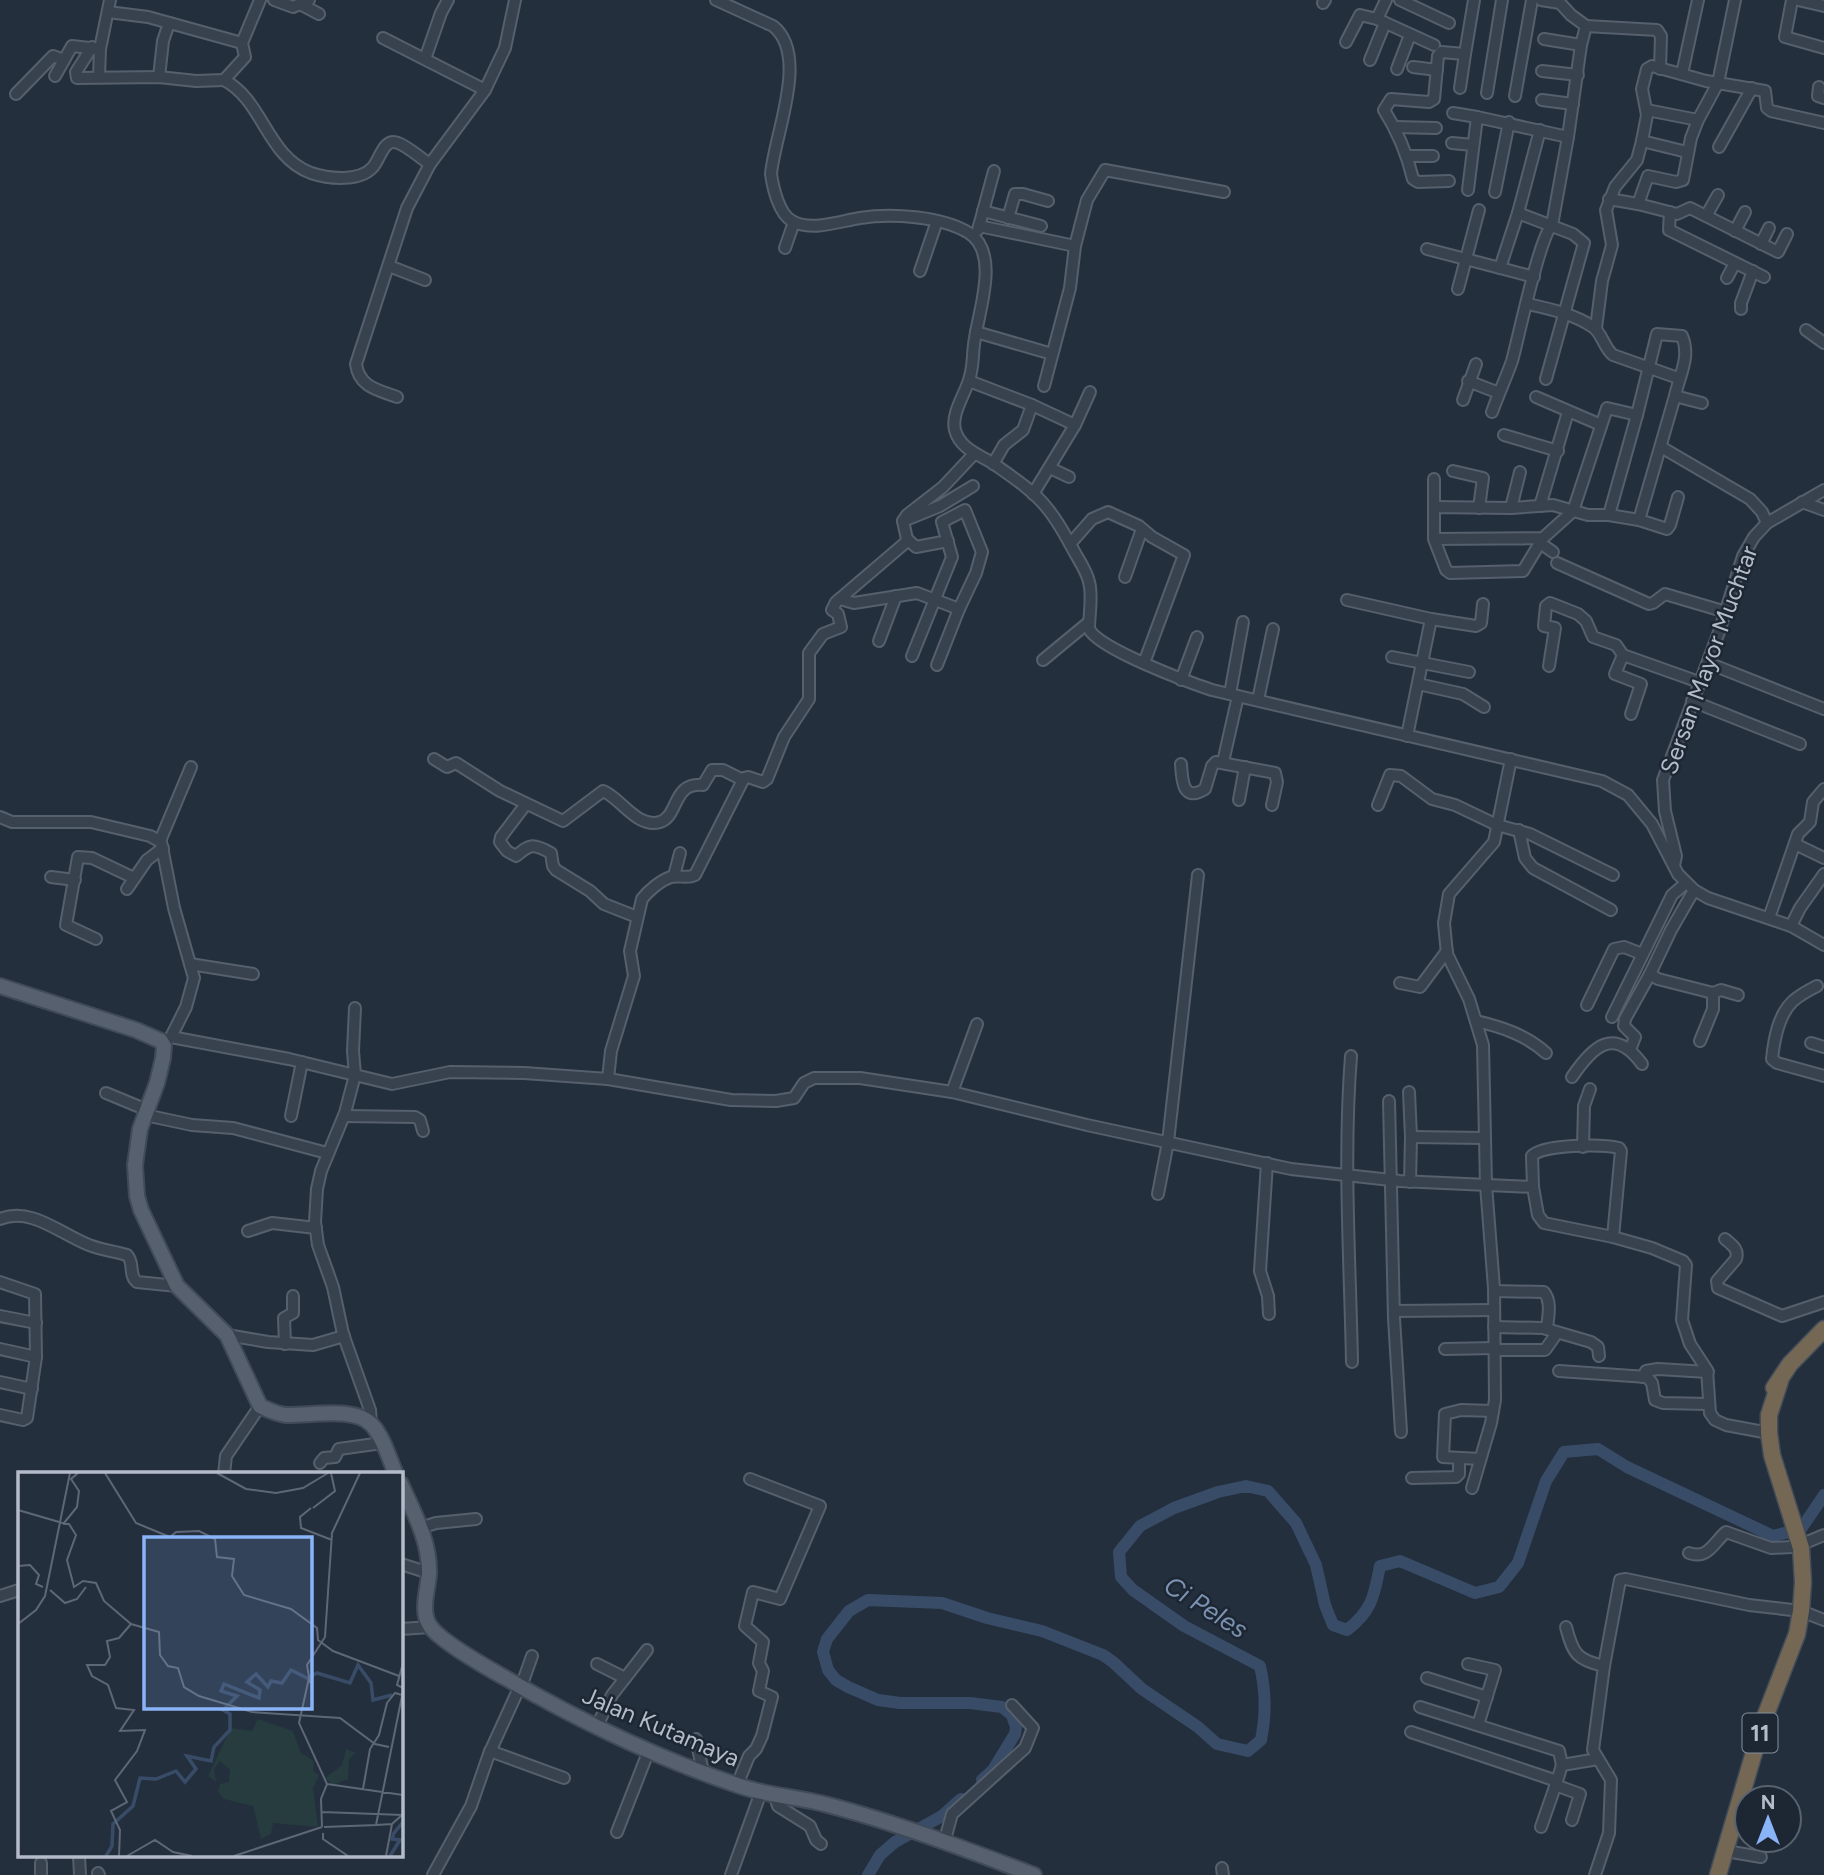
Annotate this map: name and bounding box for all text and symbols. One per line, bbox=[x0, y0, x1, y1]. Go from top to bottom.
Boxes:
street label: Sersan Mayor Muchtar bbox=[1654, 542, 1763, 778]
inset map bbox=[18, 1472, 402, 1857]
water label: Ci Peles bbox=[1158, 1569, 1254, 1645]
street label: Jalan Kutamaya bbox=[578, 1680, 744, 1773]
road number: 11 bbox=[1742, 1714, 1778, 1752]
north arrow bbox=[1733, 1784, 1803, 1854]
text: N bbox=[1761, 1791, 1775, 1814]

